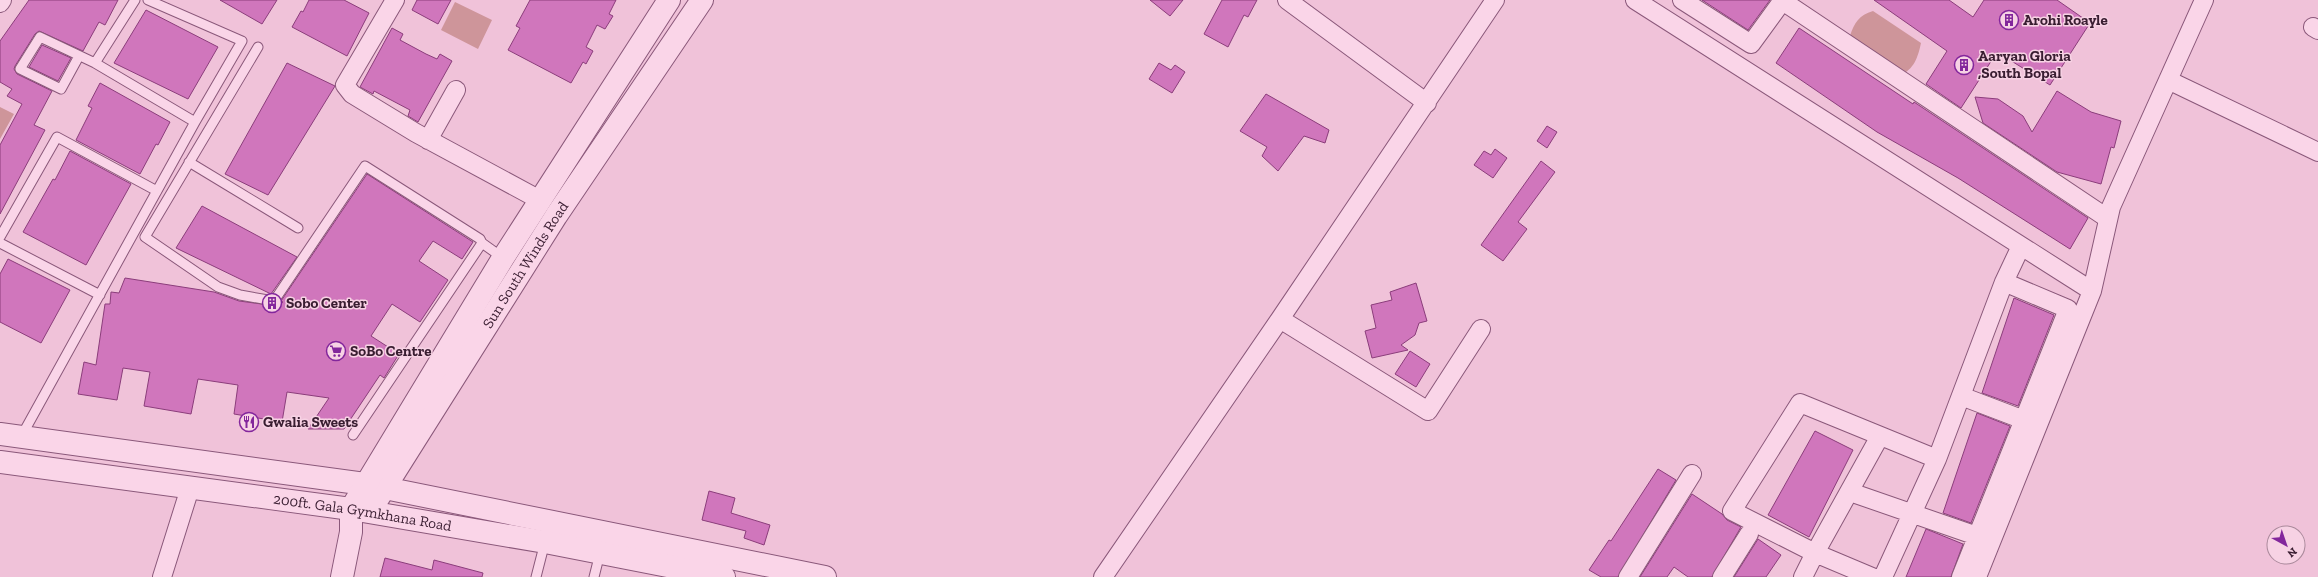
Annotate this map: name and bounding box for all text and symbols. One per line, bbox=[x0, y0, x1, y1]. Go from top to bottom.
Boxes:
building icon: Arohi Roayle bbox=[1998, 9, 2020, 31]
place label: Arohi Roayle bbox=[2023, 11, 2108, 29]
place label: Aaryan Gloria ,South Bopal bbox=[1978, 47, 2071, 82]
building icon: Aaryan Gloria ,South Bopal bbox=[1953, 54, 1975, 76]
street label: Sun South Winds Road bbox=[479, 197, 573, 332]
building icon: Sobo Center bbox=[261, 292, 283, 314]
place label: Sobo Center bbox=[286, 294, 367, 312]
supermarket icon: SoBo Centre bbox=[325, 340, 347, 362]
place label: SoBo Centre bbox=[350, 342, 432, 360]
restaurant icon: Gwalia Sweets bbox=[238, 411, 260, 433]
place label: Gwalia Sweets bbox=[263, 413, 358, 431]
street label: 200ft. Gala Gymkhana Road bbox=[272, 490, 454, 535]
north arrow bbox=[2266, 525, 2306, 565]
text: N bbox=[2284, 545, 2299, 560]

